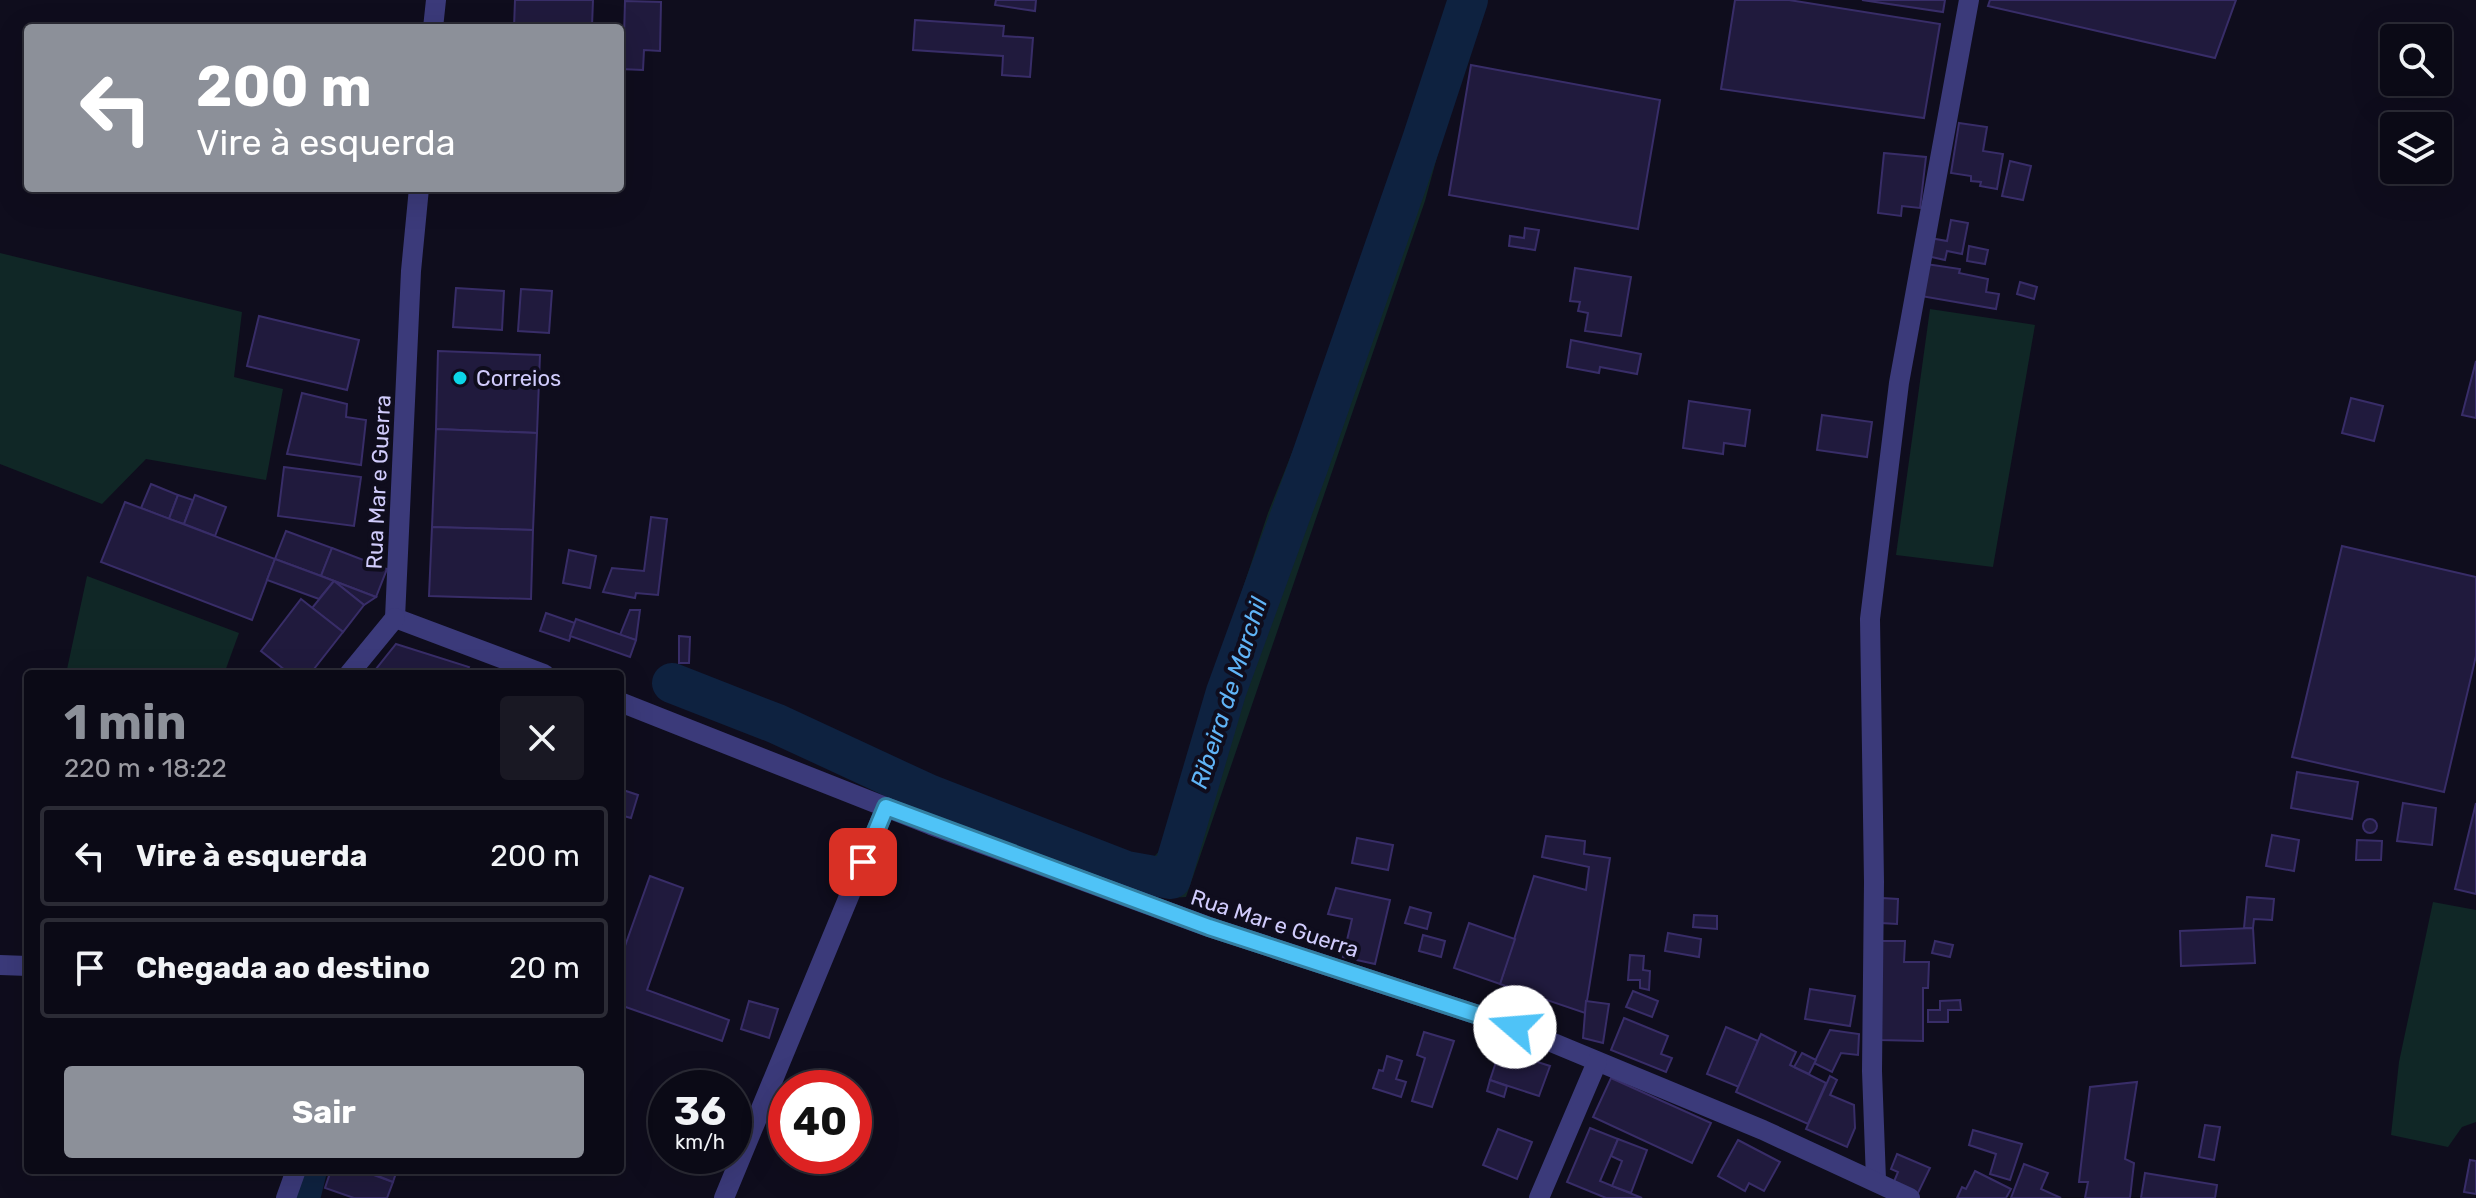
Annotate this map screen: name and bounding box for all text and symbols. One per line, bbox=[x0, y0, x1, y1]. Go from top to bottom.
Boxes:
map controls bbox=[2380, 24, 2452, 184]
button: search bbox=[2380, 24, 2452, 96]
text: 200 m bbox=[196, 54, 372, 120]
icon: left bbox=[64, 56, 168, 160]
button: layers bbox=[2380, 112, 2452, 184]
text: Vire à esquerda bbox=[196, 121, 456, 164]
place label: Correios bbox=[476, 365, 561, 392]
marker: Correios bbox=[451, 369, 469, 387]
street label: Rua Mar e Guerra bbox=[360, 394, 397, 570]
water label: Ribeira de Marchil bbox=[1185, 593, 1274, 792]
text: 1 min bbox=[64, 694, 187, 751]
button: close bbox=[500, 696, 584, 780]
text: 220 m · 18:22 bbox=[64, 753, 227, 784]
pin bbox=[829, 828, 897, 896]
icon: left bbox=[68, 834, 112, 878]
text: Vire à esquerda bbox=[136, 838, 367, 874]
text: 200 m bbox=[490, 838, 580, 874]
icon: arrive bbox=[841, 840, 885, 884]
street label: Rua Mar e Guerra bbox=[1187, 884, 1362, 963]
icon: arrive bbox=[68, 946, 112, 990]
text: Chegada ao destino bbox=[136, 950, 430, 986]
text: 20 m bbox=[509, 950, 580, 986]
position arrow bbox=[1473, 985, 1557, 1069]
button: Sair bbox=[64, 1066, 584, 1158]
speed limit sign: 40 bbox=[768, 1070, 872, 1174]
text: 36 bbox=[674, 1088, 726, 1135]
text: km/h bbox=[675, 1130, 725, 1154]

